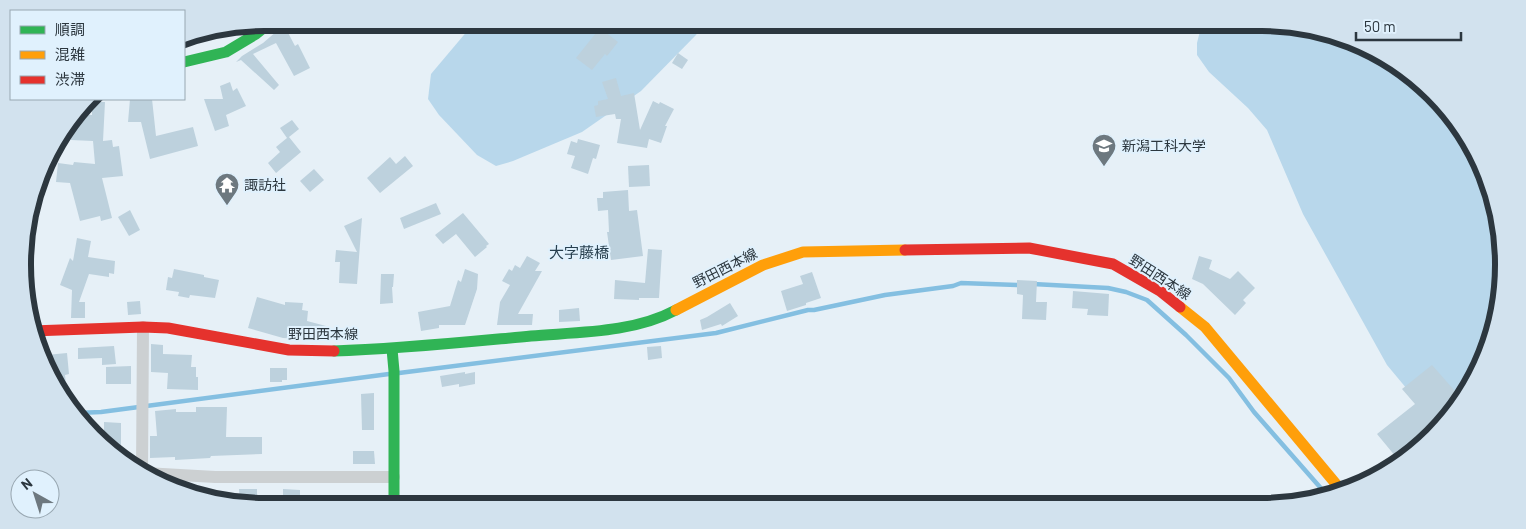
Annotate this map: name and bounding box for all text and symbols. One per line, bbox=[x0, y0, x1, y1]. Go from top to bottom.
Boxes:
legend bbox=[10, 10, 185, 100]
scale bar bbox=[1356, 10, 1461, 42]
text: 50 m bbox=[1364, 17, 1396, 35]
text: 順調 bbox=[55, 20, 85, 38]
text: 混雑 bbox=[55, 45, 85, 63]
text: 渋滞 bbox=[55, 70, 85, 88]
school or university icon: 新潟工科大学 bbox=[1091, 133, 1117, 167]
place label: 新潟工科大学 bbox=[1122, 137, 1206, 154]
temple icon: 諏訪社 bbox=[214, 172, 240, 206]
place label: 諏訪社 bbox=[244, 176, 286, 193]
district label: 大字藤橋 bbox=[549, 243, 609, 261]
street label: 野田西本線 bbox=[690, 244, 760, 291]
street label: 野田西本線 bbox=[1126, 250, 1194, 303]
street label: 野田西本線 bbox=[288, 325, 358, 342]
north arrow bbox=[10, 469, 60, 519]
text: N bbox=[18, 474, 35, 493]

